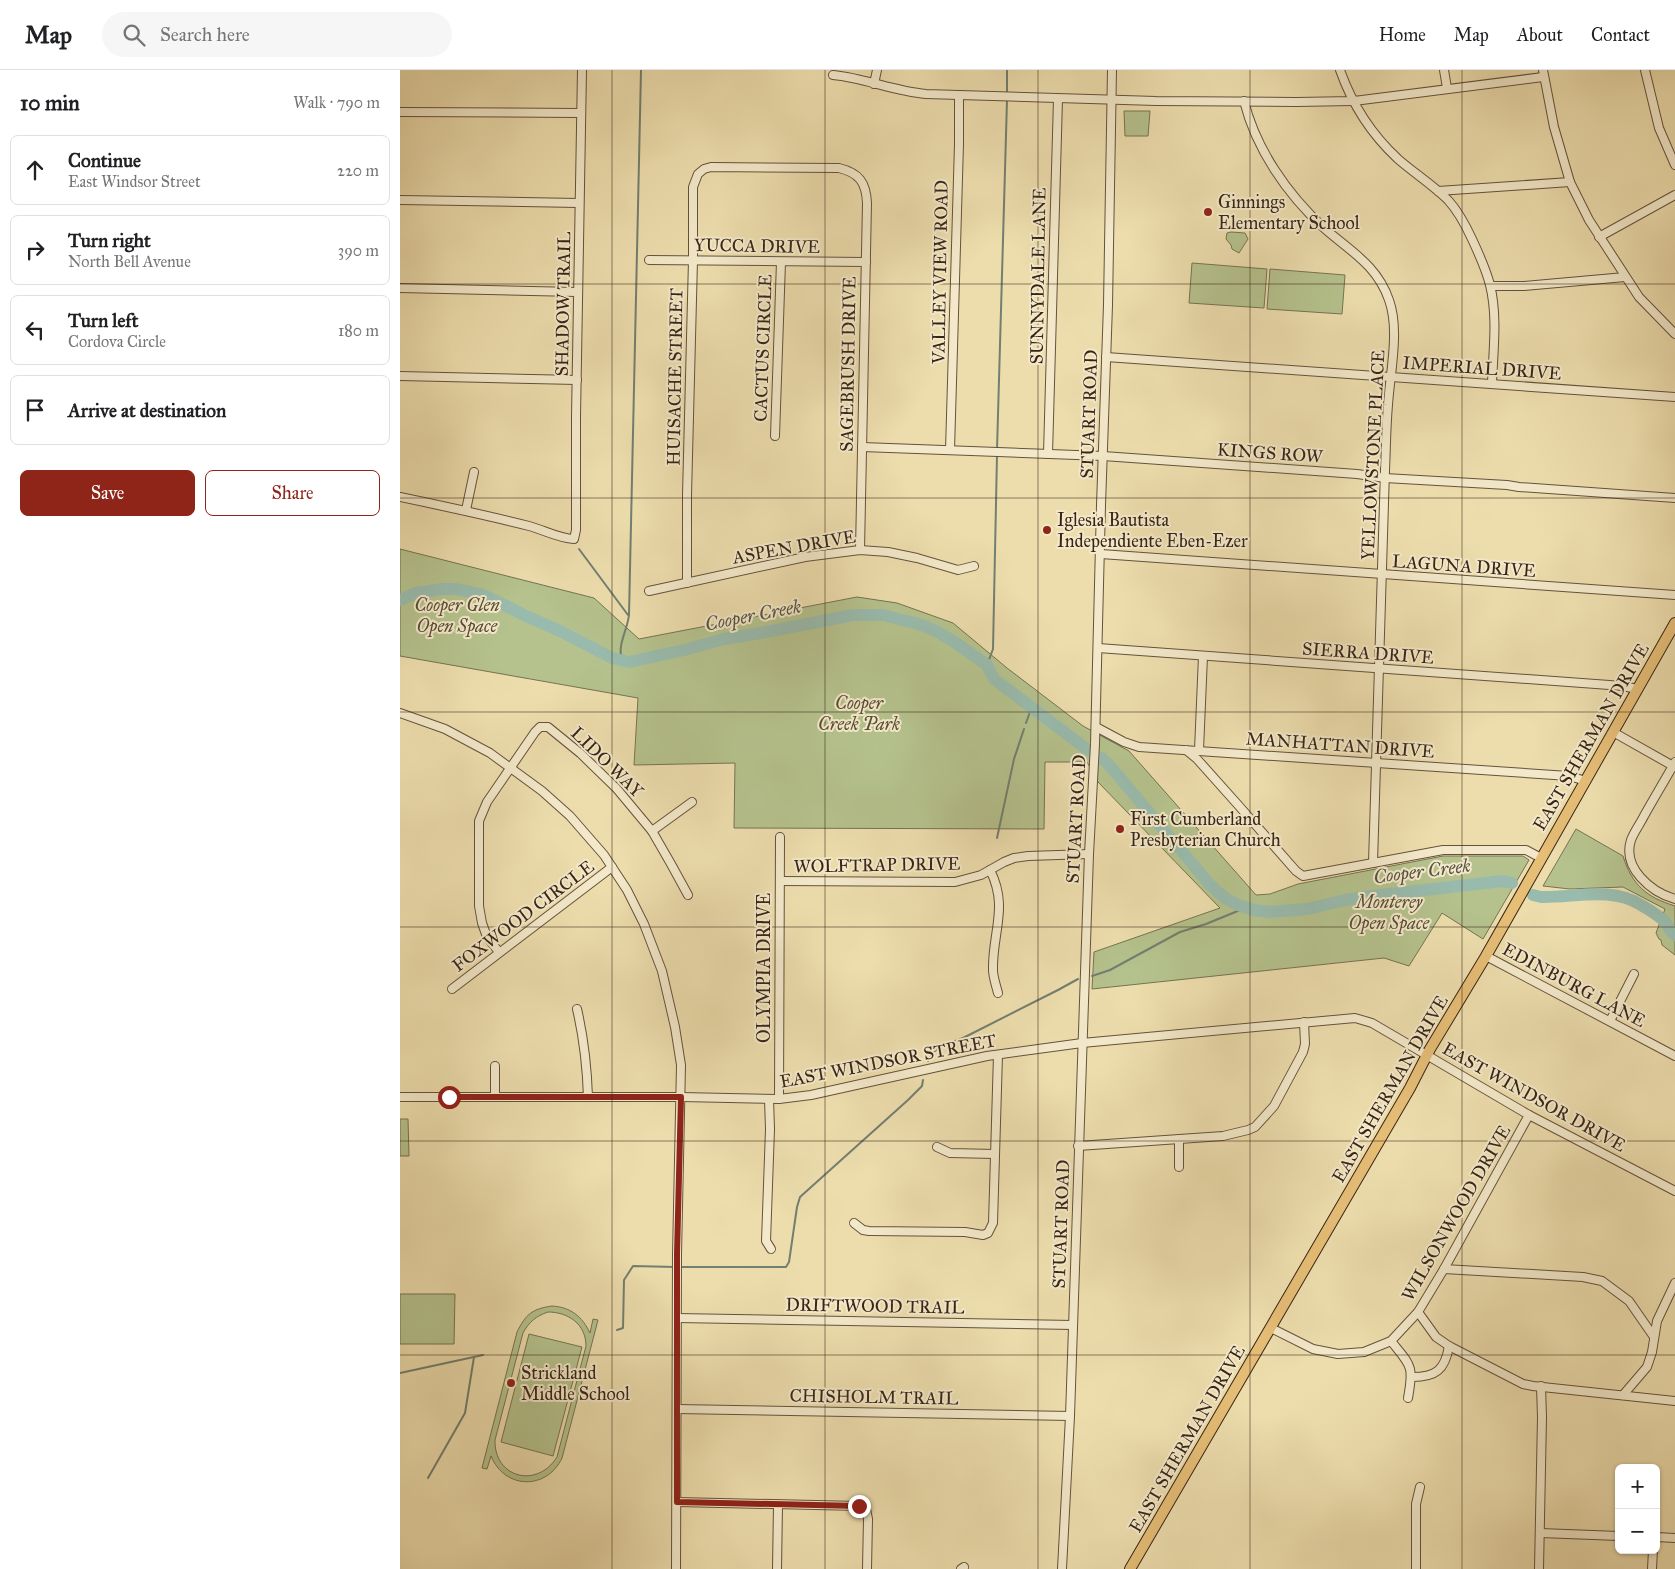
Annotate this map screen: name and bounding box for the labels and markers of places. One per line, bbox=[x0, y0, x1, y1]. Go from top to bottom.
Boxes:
place label: Ginnings Elementary School bbox=[1218, 191, 1360, 234]
marker: Ginnings Elementary School bbox=[1202, 206, 1214, 218]
place label: Iglesia Bautista Independiente Eben-Ezer bbox=[1057, 509, 1248, 552]
marker: Iglesia Bautista Independiente Eben-Ezer bbox=[1041, 524, 1053, 536]
place label: First Cumberland Presbyterian Church bbox=[1130, 808, 1281, 851]
marker: First Cumberland Presbyterian Church bbox=[1114, 823, 1126, 835]
place label: Strickland Middle School bbox=[521, 1362, 630, 1405]
marker: Strickland Middle School bbox=[505, 1377, 517, 1389]

